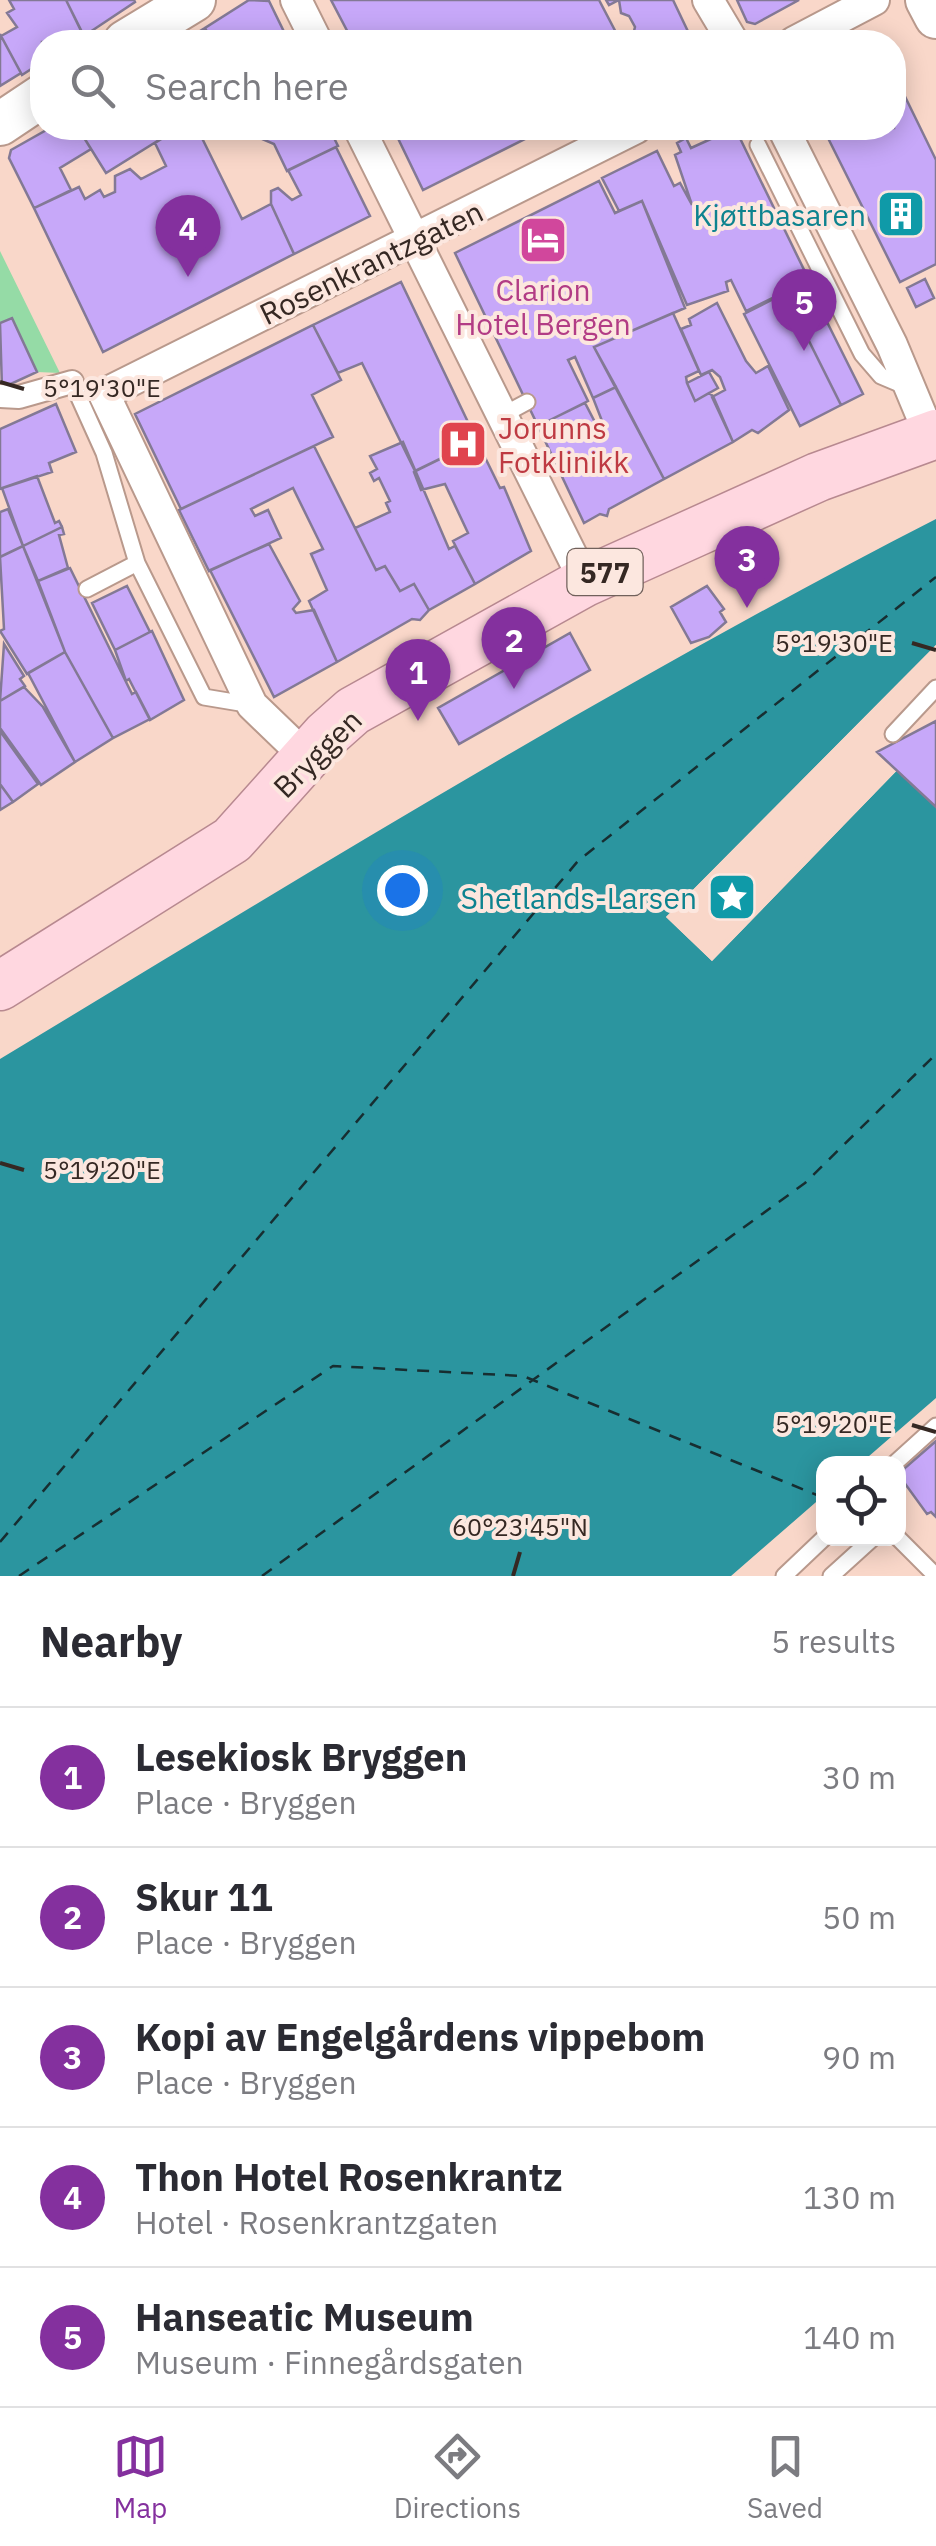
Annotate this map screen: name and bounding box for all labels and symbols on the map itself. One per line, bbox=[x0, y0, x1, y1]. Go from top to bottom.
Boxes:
building icon: Kjøttbasaren bbox=[875, 188, 927, 240]
street label: Rosenkrantzgaten bbox=[253, 191, 489, 333]
pin: 4 bbox=[156, 194, 220, 277]
place label: Kjøttbasaren bbox=[693, 195, 866, 234]
hotel icon: Clarion Hotel Bergen bbox=[517, 214, 569, 266]
pin: 5 bbox=[772, 268, 836, 351]
place label: Clarion Hotel Bergen bbox=[455, 270, 631, 343]
text: 5°19'30"E bbox=[43, 371, 161, 404]
place label: Jorunns Fotklinikk bbox=[498, 408, 629, 481]
hospital icon: Jorunns Fotklinikk bbox=[437, 418, 489, 470]
pin: 3 bbox=[714, 526, 780, 608]
road number: 577 bbox=[568, 549, 642, 595]
pin: 2 bbox=[482, 606, 546, 689]
text: 5°19'30"E bbox=[775, 626, 893, 659]
pin: 1 bbox=[386, 638, 450, 721]
street label: Bryggen bbox=[264, 700, 370, 806]
your location bbox=[377, 865, 428, 916]
place icon: Shetlands-Larsen bbox=[706, 871, 758, 923]
place label: Shetlands-Larsen bbox=[460, 878, 697, 917]
text: 5°19'20"E bbox=[43, 1153, 161, 1186]
text: 5°19'20"E bbox=[775, 1407, 893, 1440]
text: 60°23'45"N bbox=[452, 1510, 588, 1543]

